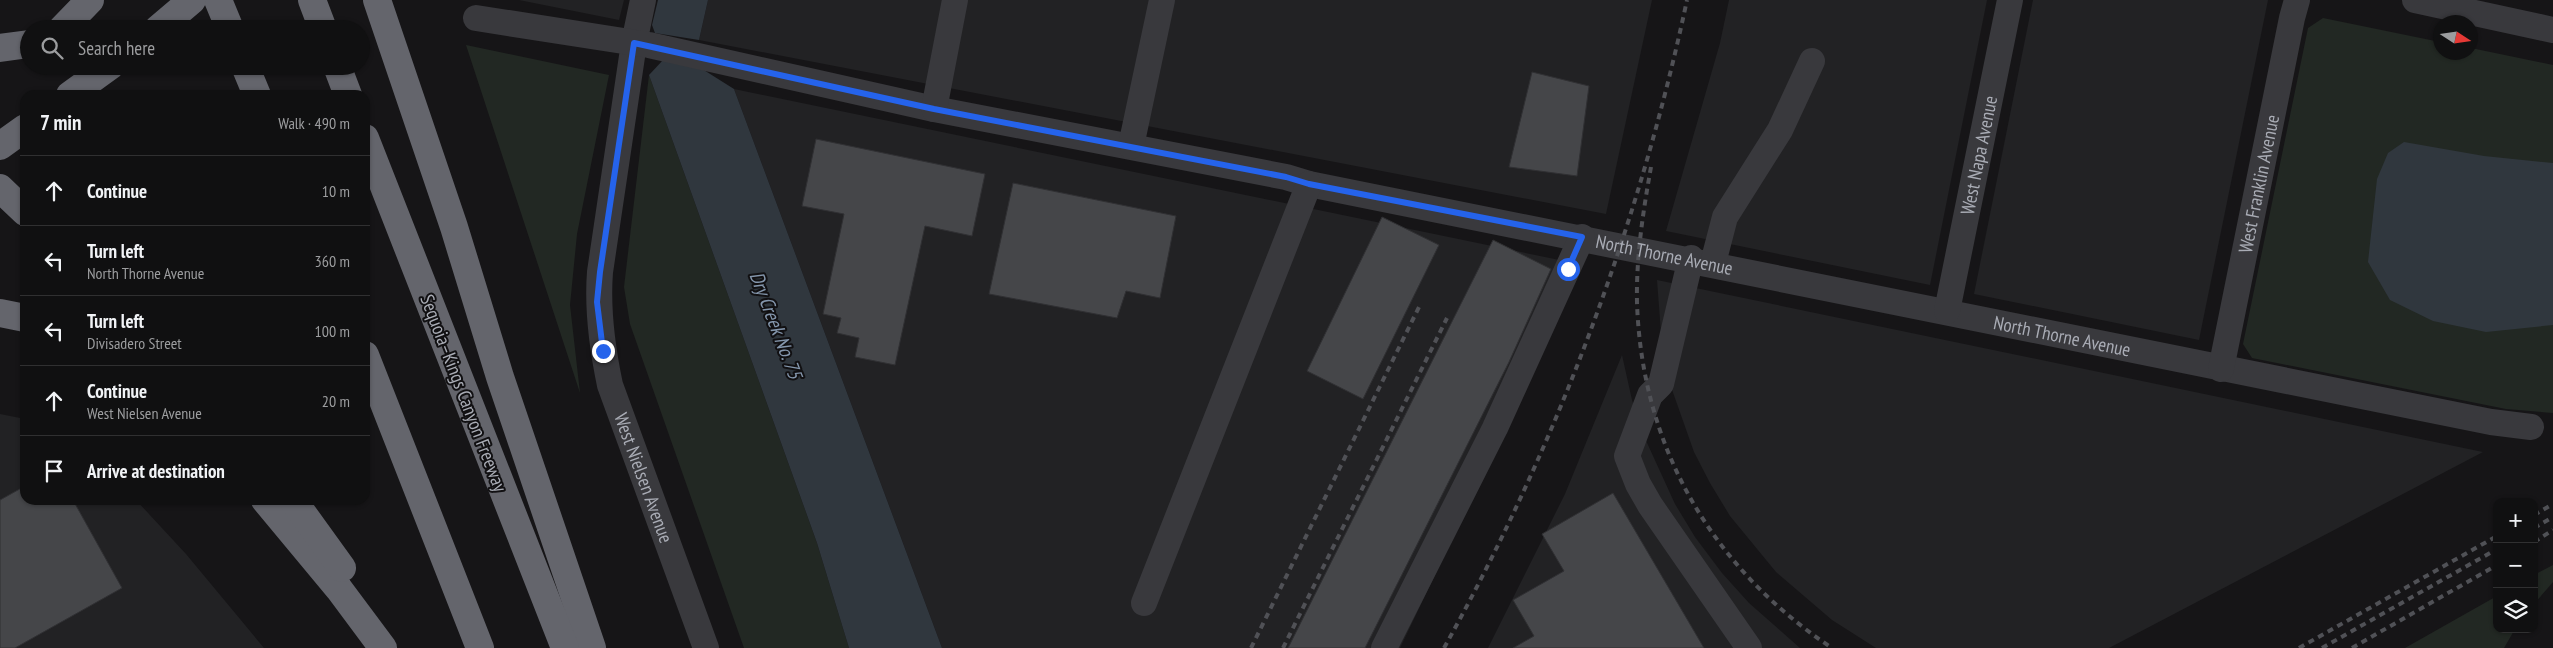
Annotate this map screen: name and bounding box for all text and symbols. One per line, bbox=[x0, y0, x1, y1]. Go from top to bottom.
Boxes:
north arrow bbox=[2433, 15, 2478, 60]
search box bbox=[20, 20, 370, 75]
icon: search bbox=[38, 34, 66, 62]
text: Search here bbox=[78, 36, 155, 60]
street label: West Napa Avenue bbox=[1955, 93, 2002, 217]
text: 7 min bbox=[40, 109, 82, 136]
street label: West Franklin Avenue bbox=[2233, 112, 2284, 255]
text: Walk · 490 m bbox=[278, 113, 350, 133]
icon: ahead bbox=[40, 177, 68, 205]
text: Continue bbox=[87, 179, 147, 203]
text: 10 m bbox=[322, 181, 350, 201]
street label: North Thorne Avenue bbox=[1594, 229, 1735, 280]
text: Turn left bbox=[87, 239, 144, 263]
icon: left bbox=[40, 247, 68, 275]
text: 360 m bbox=[315, 251, 350, 271]
route start bbox=[1557, 258, 1580, 281]
text: North Thorne Avenue bbox=[87, 263, 204, 283]
water label: Dry Creek No. 75 bbox=[744, 267, 809, 384]
street label: Sequoia–Kings Canyon Freeway bbox=[415, 291, 513, 496]
text: Turn left bbox=[87, 309, 144, 333]
street label: North Thorne Avenue bbox=[1991, 310, 2133, 362]
icon: left bbox=[40, 317, 68, 345]
text: 100 m bbox=[315, 321, 350, 341]
text: Divisadero Street bbox=[87, 333, 182, 353]
route end bbox=[592, 340, 615, 363]
text: Continue bbox=[87, 379, 147, 403]
icon: ahead bbox=[40, 387, 68, 415]
text: 20 m bbox=[322, 391, 350, 411]
text: West Nielsen Avenue bbox=[87, 403, 202, 423]
street label: West Nielsen Avenue bbox=[609, 409, 679, 546]
icon: arrive bbox=[40, 457, 68, 485]
text: Arrive at destination bbox=[87, 459, 225, 483]
map controls bbox=[2493, 498, 2538, 633]
button: + bbox=[2493, 498, 2538, 543]
button: − bbox=[2493, 543, 2538, 588]
button: layers bbox=[2493, 588, 2538, 633]

